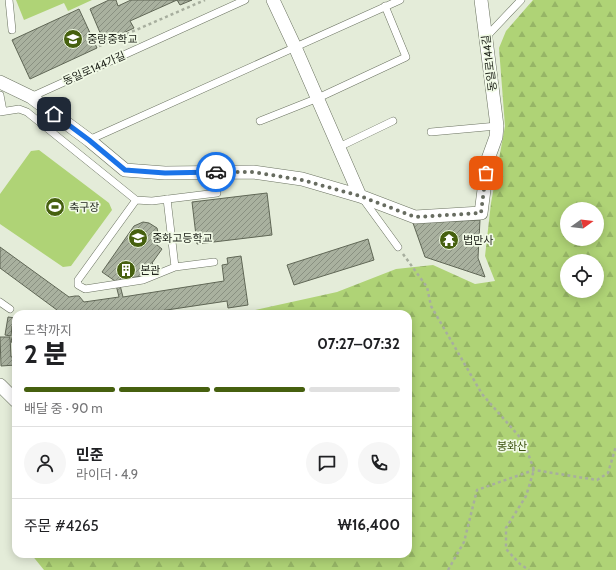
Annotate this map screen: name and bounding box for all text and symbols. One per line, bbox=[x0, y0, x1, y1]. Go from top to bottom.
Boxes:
school or university icon: 중랑중학교 bbox=[62, 28, 84, 50]
place label: 중랑중학교 bbox=[87, 32, 138, 46]
street label: 동일로144길 bbox=[479, 34, 499, 92]
street label: 동일로144가길 bbox=[61, 48, 127, 88]
pin bbox=[37, 97, 71, 131]
icon: home bbox=[43, 103, 65, 125]
courier bbox=[196, 152, 236, 192]
pin bbox=[469, 156, 503, 190]
icon: car bbox=[205, 161, 227, 183]
icon: bag bbox=[475, 162, 497, 184]
sports icon: 축구장 bbox=[44, 196, 66, 218]
place label: 축구장 bbox=[69, 200, 99, 214]
north arrow bbox=[560, 202, 604, 246]
map controls bbox=[560, 202, 604, 298]
school or university icon: 중화고등학교 bbox=[127, 227, 149, 249]
temple icon: 법만사 bbox=[438, 229, 460, 251]
place label: 중화고등학교 bbox=[152, 231, 213, 245]
place label: 법만사 bbox=[463, 233, 493, 247]
button: locate bbox=[560, 254, 604, 298]
building icon: 본관 bbox=[115, 259, 137, 281]
place label: 본관 bbox=[140, 263, 160, 277]
text: 도착까지 bbox=[24, 322, 72, 338]
text: 07:27–07:32 bbox=[317, 335, 400, 353]
text: 2 분 bbox=[24, 338, 68, 370]
text: 배달 중 · 90 m bbox=[24, 400, 103, 416]
park label: 봉화산 bbox=[497, 439, 527, 453]
button: person bbox=[24, 442, 66, 484]
button: chat bbox=[306, 442, 348, 484]
button: phone bbox=[358, 442, 400, 484]
text: 민준 bbox=[76, 446, 104, 464]
text: 라이더 · 4.9 bbox=[76, 466, 138, 482]
text: ₩16,400 bbox=[338, 516, 400, 534]
text: 주문 #4265 bbox=[24, 517, 99, 535]

